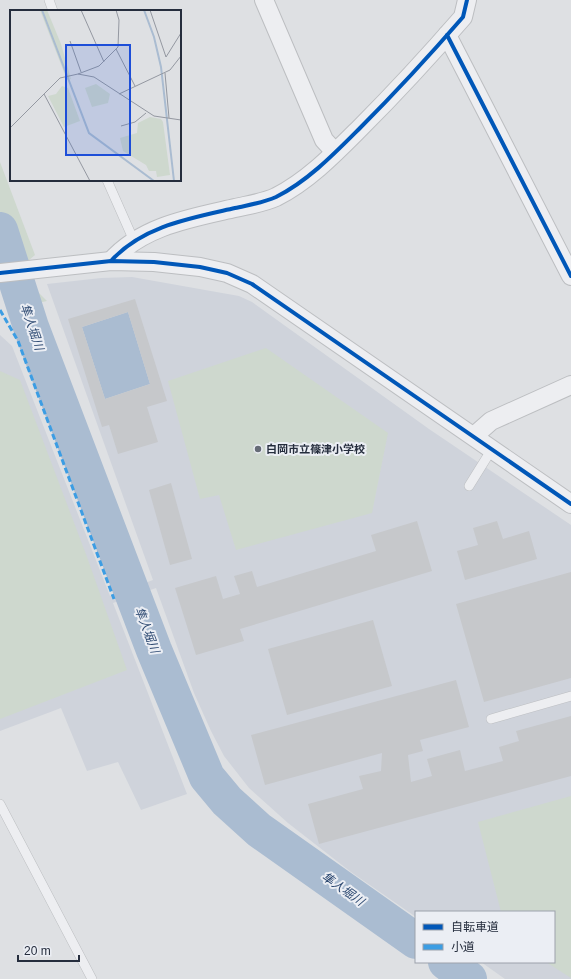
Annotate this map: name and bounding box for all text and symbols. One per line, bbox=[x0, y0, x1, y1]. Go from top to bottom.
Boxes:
inset map bbox=[10, 10, 181, 181]
water label: 隼人堀川 bbox=[18, 302, 47, 354]
place label: 白岡市立篠津小学校 bbox=[266, 443, 365, 455]
marker: 白岡市立篠津小学校 bbox=[253, 444, 263, 454]
water label: 隼人堀川 bbox=[132, 605, 163, 657]
water label: 隼人堀川 bbox=[319, 869, 368, 910]
legend bbox=[415, 911, 555, 963]
text: 自転車道 bbox=[451, 920, 499, 934]
scale bar bbox=[18, 937, 79, 963]
text: 小道 bbox=[451, 940, 475, 954]
text: 20 m bbox=[24, 944, 51, 958]

